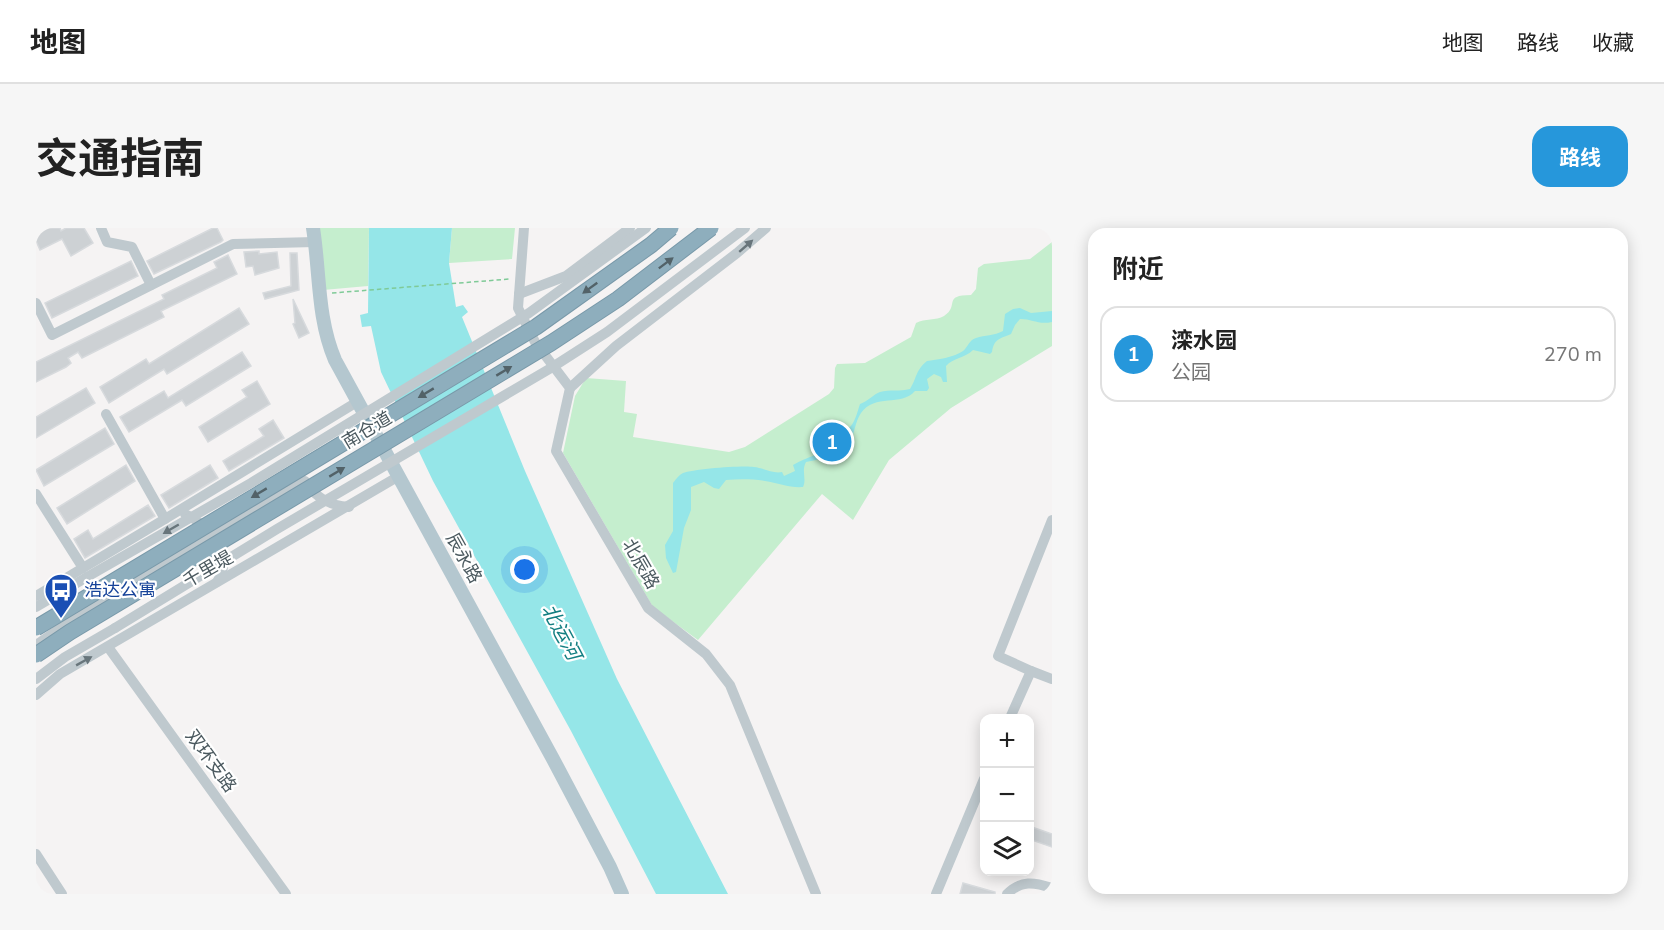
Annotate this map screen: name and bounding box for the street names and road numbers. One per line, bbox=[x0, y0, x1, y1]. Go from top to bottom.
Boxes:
street label: 南仓道 bbox=[338, 406, 396, 454]
street label: 辰永路 bbox=[440, 529, 488, 587]
street label: 北辰路 bbox=[617, 535, 665, 593]
street label: 千里堤 bbox=[179, 545, 237, 593]
street label: 双环支路 bbox=[180, 725, 242, 797]

